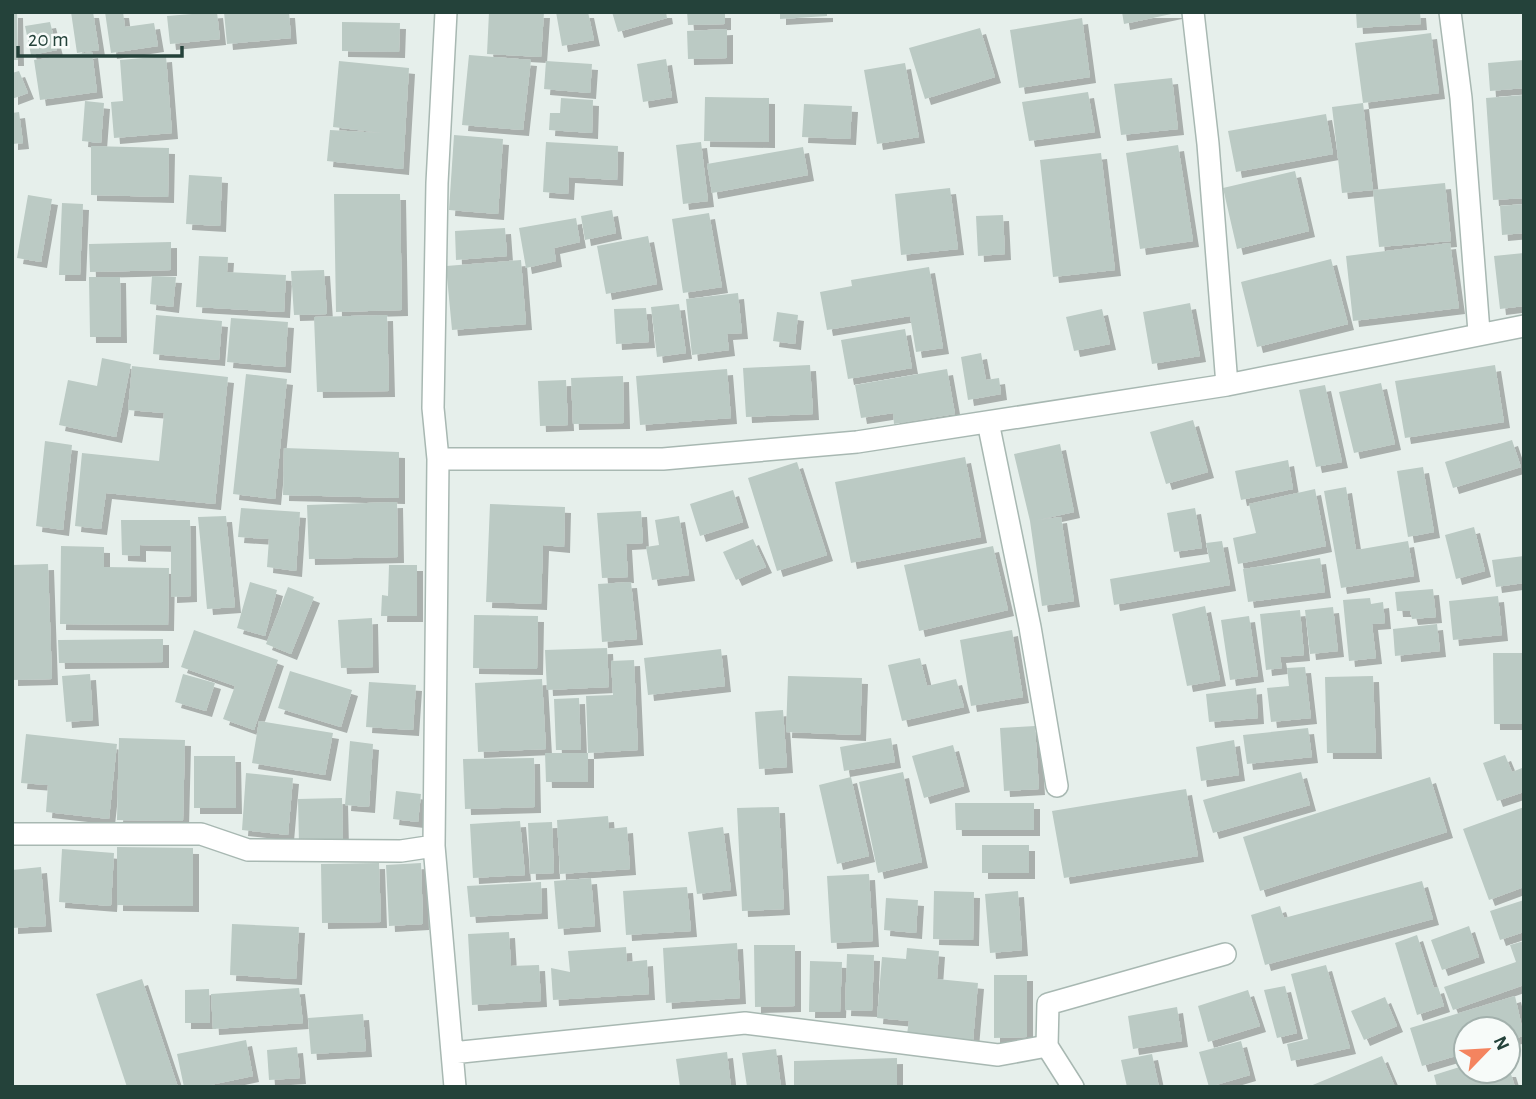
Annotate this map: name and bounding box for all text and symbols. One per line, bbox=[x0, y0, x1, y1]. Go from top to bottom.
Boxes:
scale bar bbox=[18, 14, 182, 58]
text: 20 m bbox=[28, 29, 69, 50]
north arrow bbox=[1452, 1015, 1522, 1085]
text: N bbox=[1490, 1033, 1512, 1053]

